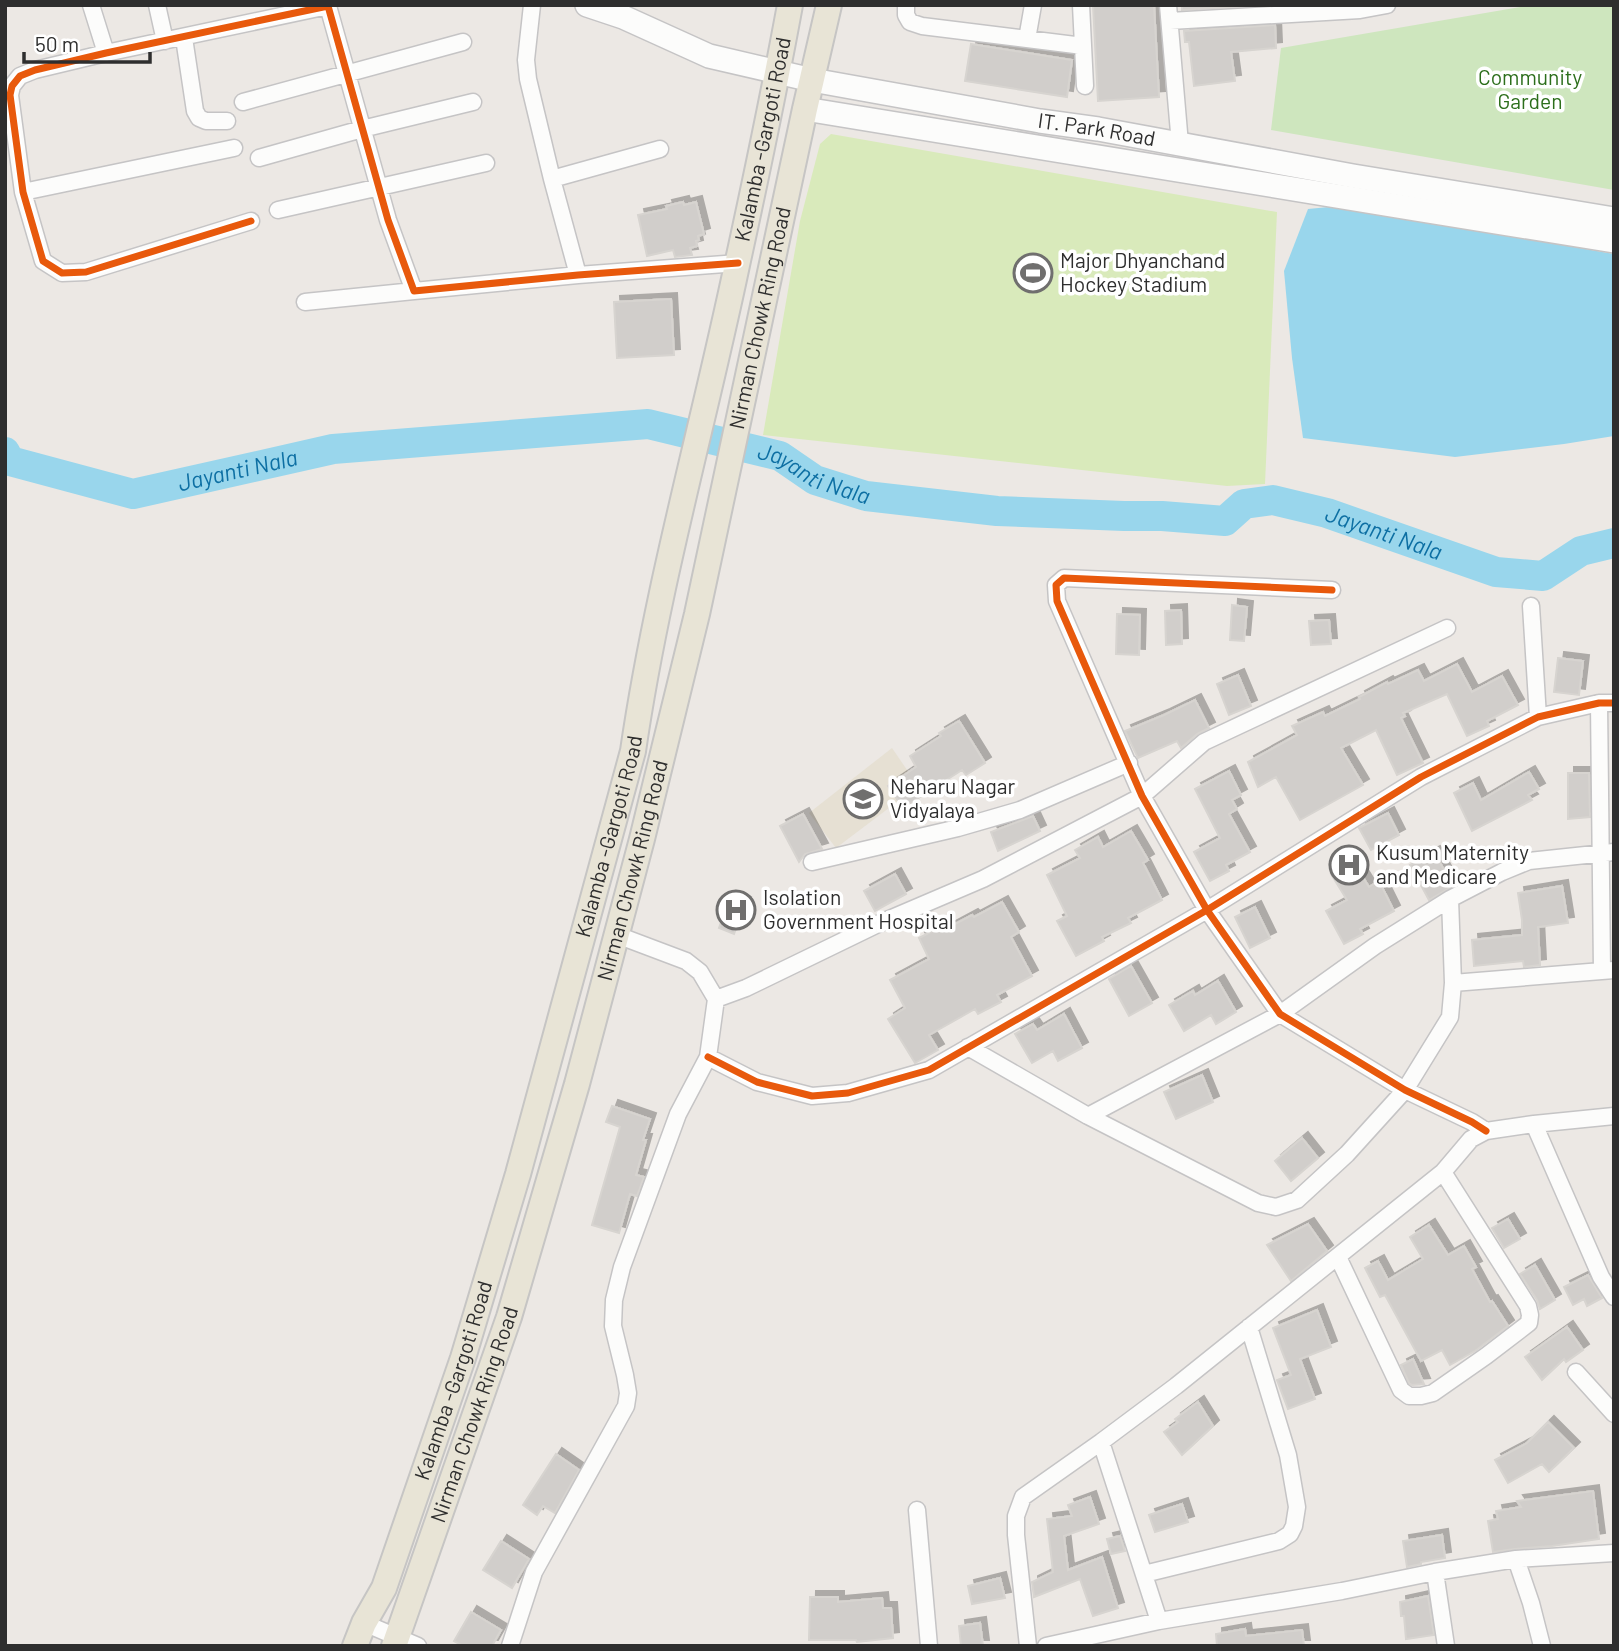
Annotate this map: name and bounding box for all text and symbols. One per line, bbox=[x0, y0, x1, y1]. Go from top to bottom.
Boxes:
scale bar bbox=[24, 21, 150, 65]
text: 50 m bbox=[35, 31, 79, 56]
street label: Kalamba -Gargoti Road bbox=[728, 35, 795, 244]
park label: Community Garden bbox=[1478, 64, 1582, 113]
street label: IT. Park Road bbox=[1036, 107, 1158, 150]
street label: Nirman Chowk Ring Road bbox=[723, 204, 795, 431]
place label: Major Dhyanchand Hockey Stadium bbox=[1060, 247, 1225, 296]
sports icon: Major Dhyanchand Hockey Stadium bbox=[1012, 252, 1054, 294]
water label: Jayanti Nala bbox=[755, 436, 874, 509]
water label: Jayanti Nala bbox=[175, 442, 300, 497]
water label: Jayanti Nala bbox=[1322, 499, 1446, 565]
street label: Kalamba -Gargoti Road bbox=[569, 734, 646, 940]
street label: Nirman Chowk Ring Road bbox=[591, 757, 672, 983]
place label: Neharu Nagar Vidyalaya bbox=[890, 773, 1015, 822]
school or university icon: Neharu Nagar Vidyalaya bbox=[842, 778, 884, 820]
place label: Kusum Maternity and Medicare bbox=[1376, 839, 1529, 888]
hospital icon: Kusum Maternity and Medicare bbox=[1328, 844, 1370, 886]
place label: Isolation Government Hospital bbox=[763, 884, 954, 933]
hospital icon: Isolation Government Hospital bbox=[715, 889, 757, 931]
street label: Kalamba -Gargoti Road bbox=[408, 1277, 496, 1483]
street label: Nirman Chowk Ring Road bbox=[424, 1303, 522, 1526]

